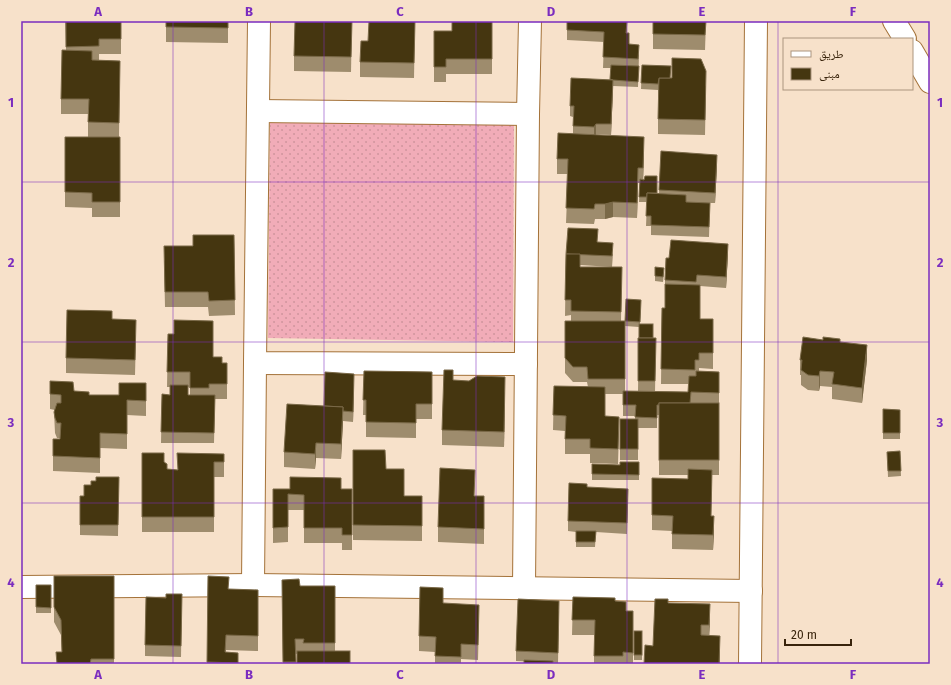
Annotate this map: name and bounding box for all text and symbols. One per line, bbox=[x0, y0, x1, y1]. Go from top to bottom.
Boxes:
text: A bbox=[93, 4, 102, 19]
text: B bbox=[245, 4, 253, 19]
text: C bbox=[396, 4, 404, 19]
text: D bbox=[547, 4, 556, 19]
text: E bbox=[699, 4, 706, 19]
text: F bbox=[850, 4, 857, 19]
legend bbox=[783, 38, 913, 90]
text: طريق bbox=[819, 47, 844, 61]
text: مبنى bbox=[819, 67, 840, 81]
text: 1 bbox=[8, 95, 14, 110]
text: 1 bbox=[937, 95, 943, 110]
text: 2 bbox=[8, 255, 15, 270]
text: 2 bbox=[937, 255, 944, 270]
text: 3 bbox=[7, 415, 15, 430]
text: 3 bbox=[936, 415, 944, 430]
text: 4 bbox=[7, 575, 15, 590]
text: 4 bbox=[936, 575, 944, 590]
scale bar bbox=[785, 621, 851, 647]
text: 20 m bbox=[791, 628, 817, 642]
text: A bbox=[93, 667, 102, 682]
text: B bbox=[245, 667, 253, 682]
text: C bbox=[396, 667, 404, 682]
text: D bbox=[547, 667, 556, 682]
text: E bbox=[699, 667, 706, 682]
text: F bbox=[850, 667, 857, 682]

